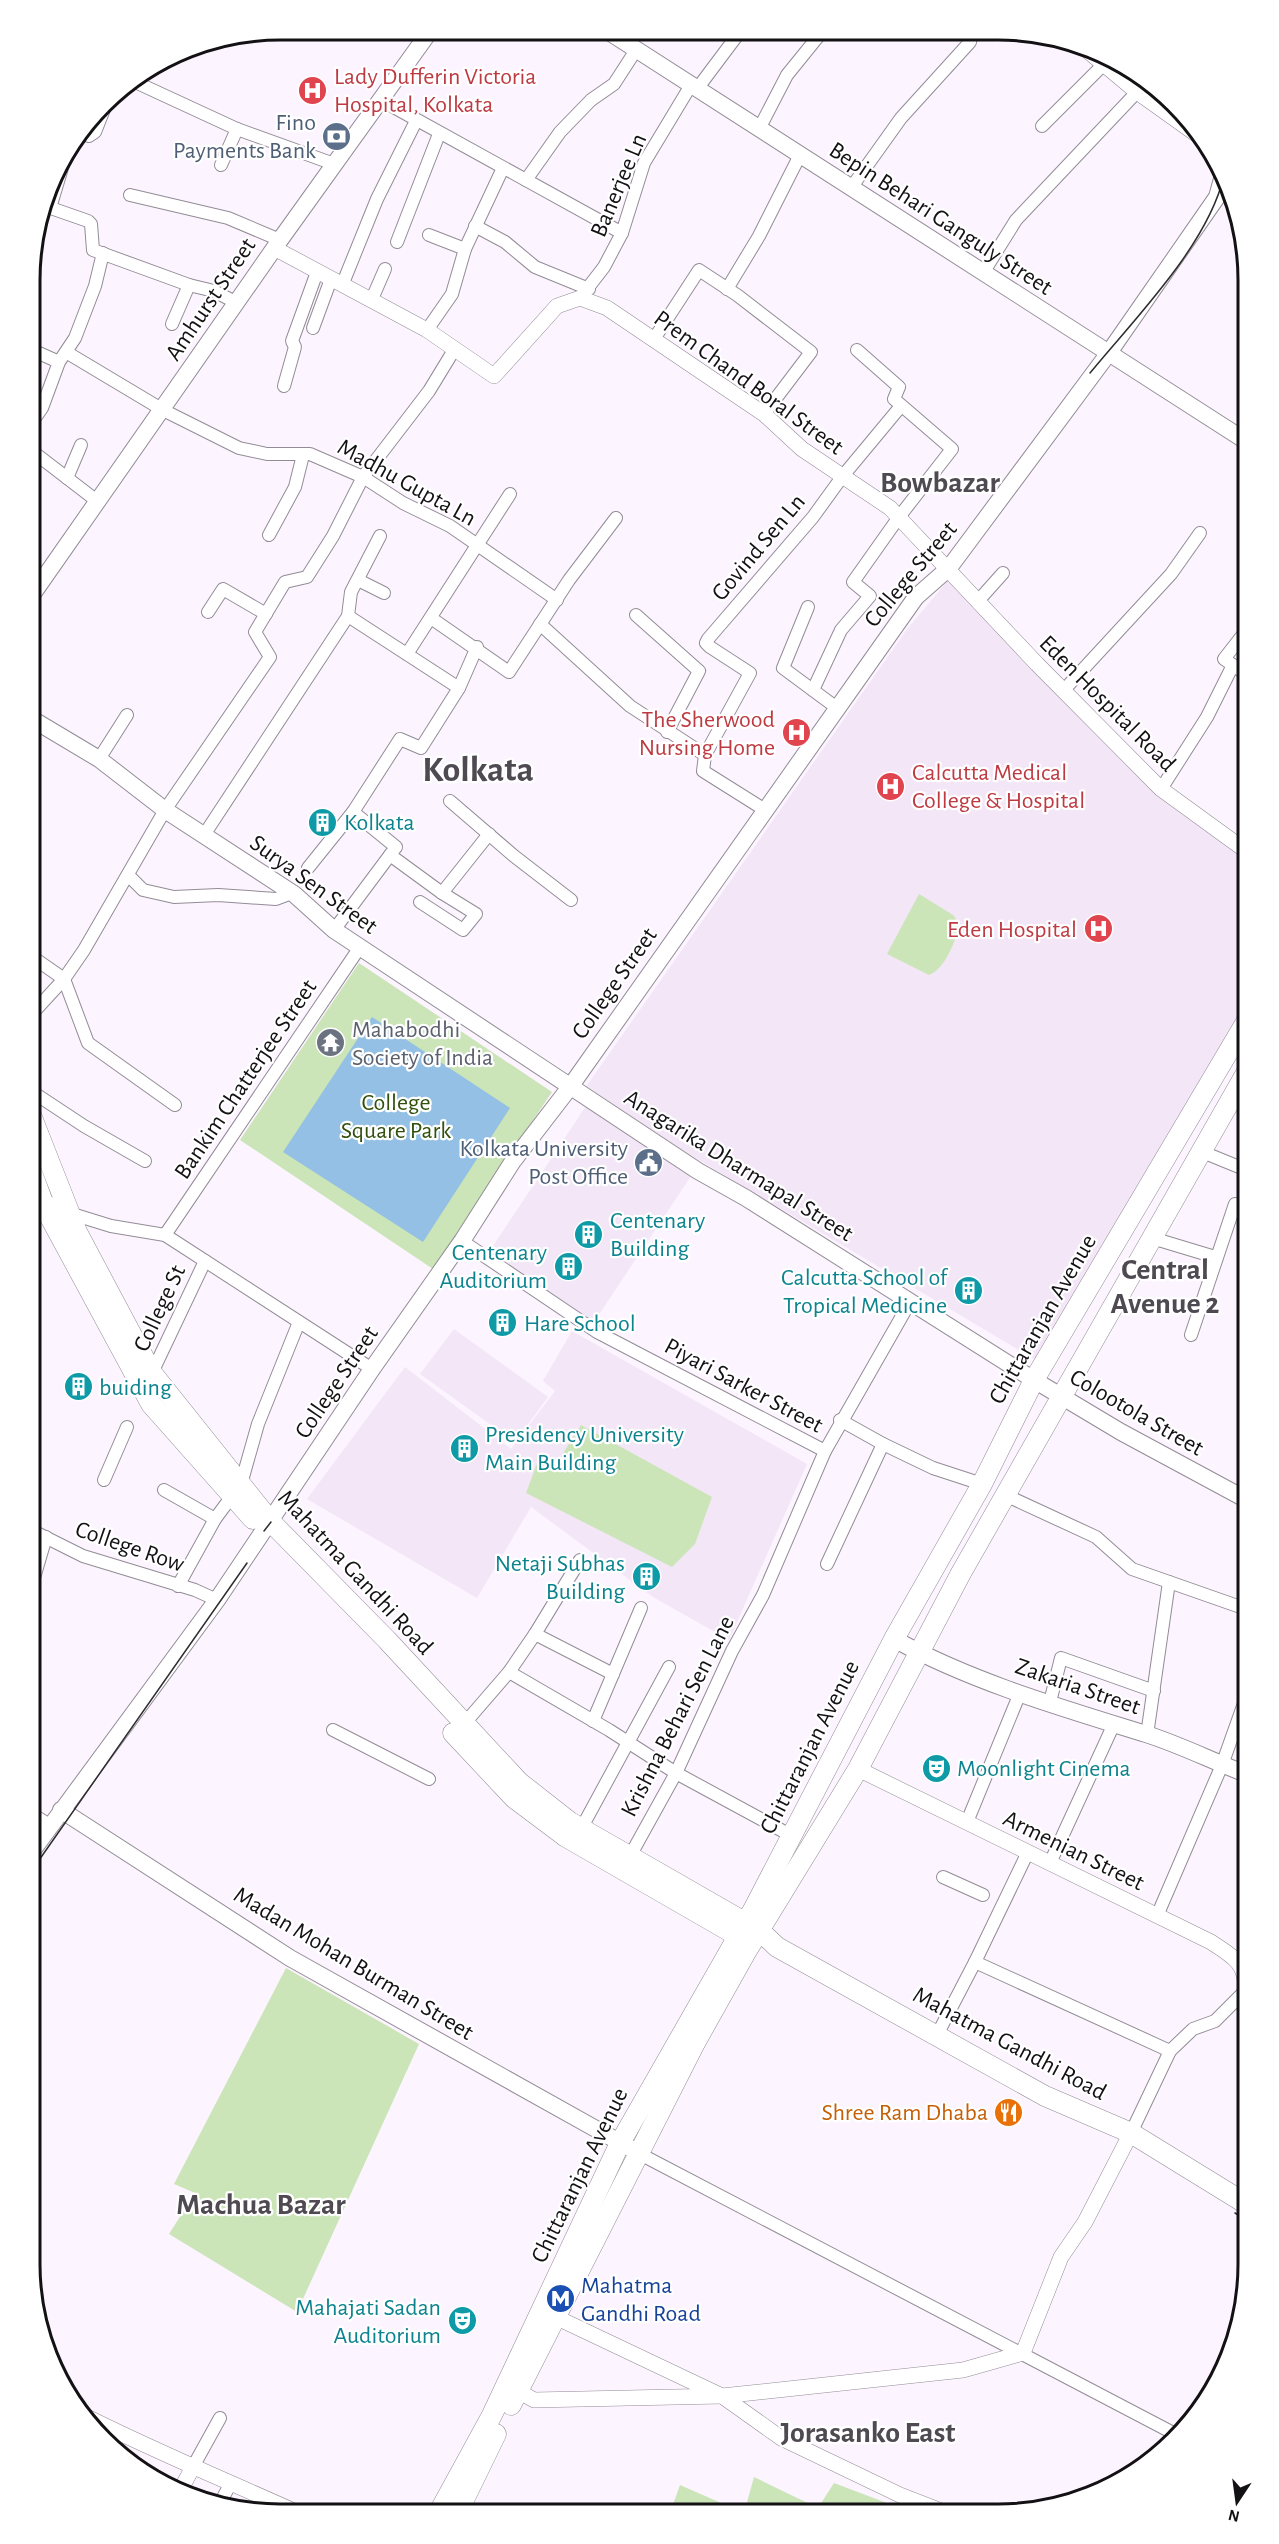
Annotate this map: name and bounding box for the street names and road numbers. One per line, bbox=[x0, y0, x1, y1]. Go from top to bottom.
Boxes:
street label: Banerjee Ln bbox=[586, 130, 651, 241]
street label: Bepin Behari Ganguly Street bbox=[825, 138, 1057, 300]
street label: Amhurst Street bbox=[161, 234, 261, 365]
street label: Prem Chand Boral Street bbox=[649, 306, 848, 460]
street label: Madhu Gupta Ln bbox=[333, 435, 480, 531]
street label: Govind Sen Ln bbox=[708, 490, 810, 605]
street label: College Street bbox=[860, 517, 962, 632]
street label: Eden Hospital Road bbox=[1035, 631, 1180, 776]
street label: Surya Sen Street bbox=[245, 831, 382, 939]
street label: College Street bbox=[568, 923, 662, 1044]
street label: Bankim Chatterjee Street bbox=[170, 975, 322, 1184]
street label: Anagarika Dharmapal Street bbox=[620, 1085, 857, 1246]
street label: Chittaranjan Avenue bbox=[985, 1231, 1101, 1408]
street label: College St bbox=[130, 1261, 190, 1355]
street label: College Street bbox=[291, 1322, 383, 1443]
street label: Piyari Sarker Street bbox=[660, 1334, 827, 1438]
street label: Colootola Street bbox=[1066, 1365, 1208, 1461]
street label: Mahatma Gandhi Road bbox=[273, 1486, 437, 1660]
street label: College Row bbox=[72, 1517, 187, 1577]
street label: Krishna Behari Sen Lane bbox=[617, 1612, 739, 1821]
street label: Zakaria Street bbox=[1012, 1654, 1143, 1720]
street label: Chittaranjan Avenue bbox=[756, 1657, 864, 1838]
street label: Armenian Street bbox=[999, 1806, 1148, 1895]
street label: Madan Mohan Burman Street bbox=[230, 1883, 478, 2045]
street label: Mahatma Gandhi Road bbox=[909, 1983, 1110, 2105]
street label: Chittaranjan Avenue bbox=[527, 2084, 633, 2267]

